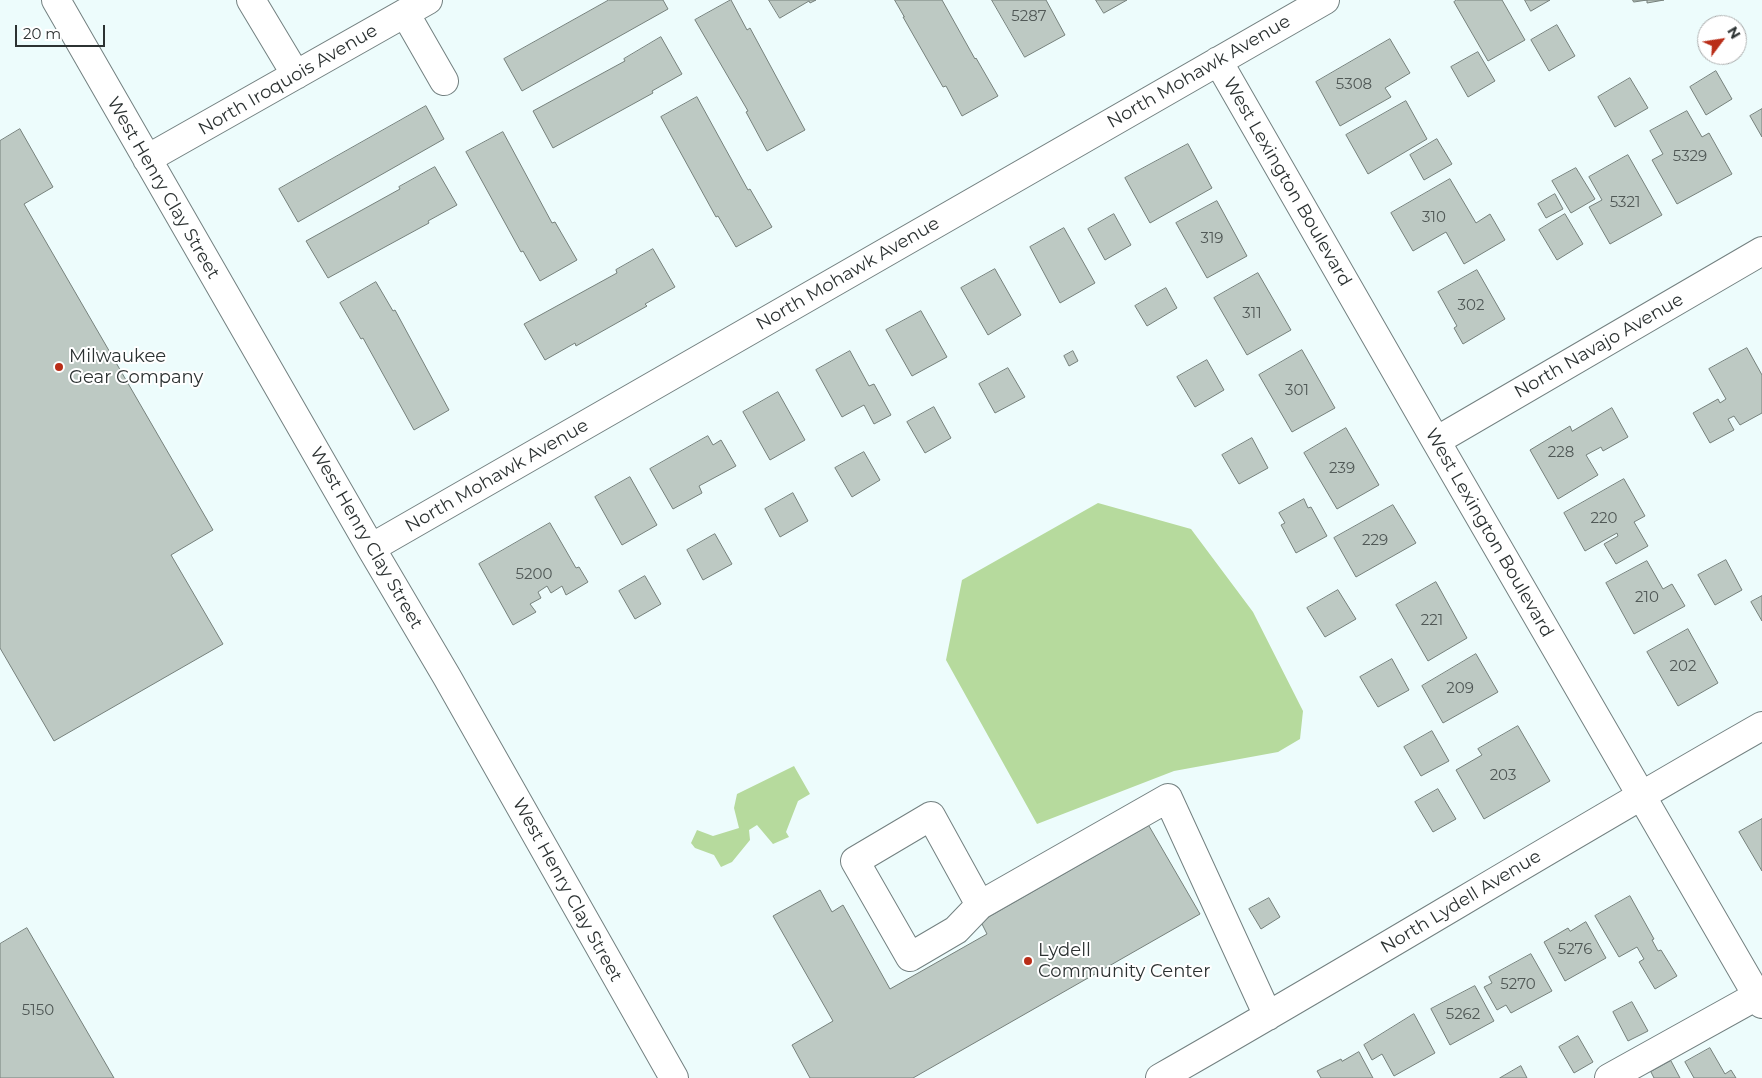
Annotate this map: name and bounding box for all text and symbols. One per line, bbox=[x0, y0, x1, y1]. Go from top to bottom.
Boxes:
house number: 5287 bbox=[1011, 8, 1047, 26]
street label: North Mohawk Avenue bbox=[1104, 11, 1294, 133]
scale bar bbox=[18, 15, 108, 47]
north arrow bbox=[1697, 15, 1747, 65]
street label: North Iroquois Avenue bbox=[195, 20, 381, 140]
text: N bbox=[1723, 23, 1745, 42]
text: 20 m bbox=[23, 24, 61, 43]
street label: West Lexington Boulevard bbox=[1218, 74, 1356, 290]
house number: 5308 bbox=[1336, 76, 1372, 94]
street label: West Henry Clay Street bbox=[102, 93, 224, 283]
house number: 5329 bbox=[1673, 148, 1707, 166]
house number: 5321 bbox=[1610, 194, 1640, 212]
house number: 310 bbox=[1422, 209, 1446, 227]
street label: North Mohawk Avenue bbox=[753, 213, 943, 335]
house number: 319 bbox=[1200, 230, 1224, 248]
street label: North Navajo Avenue bbox=[1511, 289, 1687, 403]
house number: 302 bbox=[1458, 297, 1484, 315]
house number: 311 bbox=[1242, 305, 1262, 323]
place label: Milwaukee Gear Company bbox=[69, 346, 203, 388]
marker: Milwaukee Gear Company bbox=[53, 361, 65, 373]
house number: 301 bbox=[1285, 382, 1309, 400]
street label: North Mohawk Avenue bbox=[402, 415, 592, 537]
street label: West Lexington Boulevard bbox=[1420, 425, 1558, 641]
street label: West Henry Clay Street bbox=[305, 443, 427, 633]
house number: 228 bbox=[1548, 444, 1574, 462]
house number: 239 bbox=[1329, 460, 1355, 478]
house number: 220 bbox=[1591, 510, 1617, 528]
house number: 229 bbox=[1362, 532, 1388, 550]
house number: 5200 bbox=[516, 566, 552, 584]
house number: 210 bbox=[1635, 589, 1659, 607]
house number: 221 bbox=[1421, 612, 1443, 630]
house number: 202 bbox=[1670, 658, 1696, 676]
house number: 209 bbox=[1446, 680, 1474, 698]
house number: 203 bbox=[1490, 767, 1516, 785]
street label: West Henry Clay Street bbox=[507, 794, 627, 986]
street label: North Lydell Avenue bbox=[1377, 846, 1545, 958]
place label: Lydell Community Center bbox=[1038, 940, 1210, 982]
house number: 5276 bbox=[1558, 941, 1592, 959]
marker: Lydell Community Center bbox=[1022, 955, 1034, 967]
house number: 5270 bbox=[1500, 976, 1536, 994]
house number: 5150 bbox=[22, 1002, 54, 1020]
house number: 5262 bbox=[1446, 1006, 1480, 1024]

